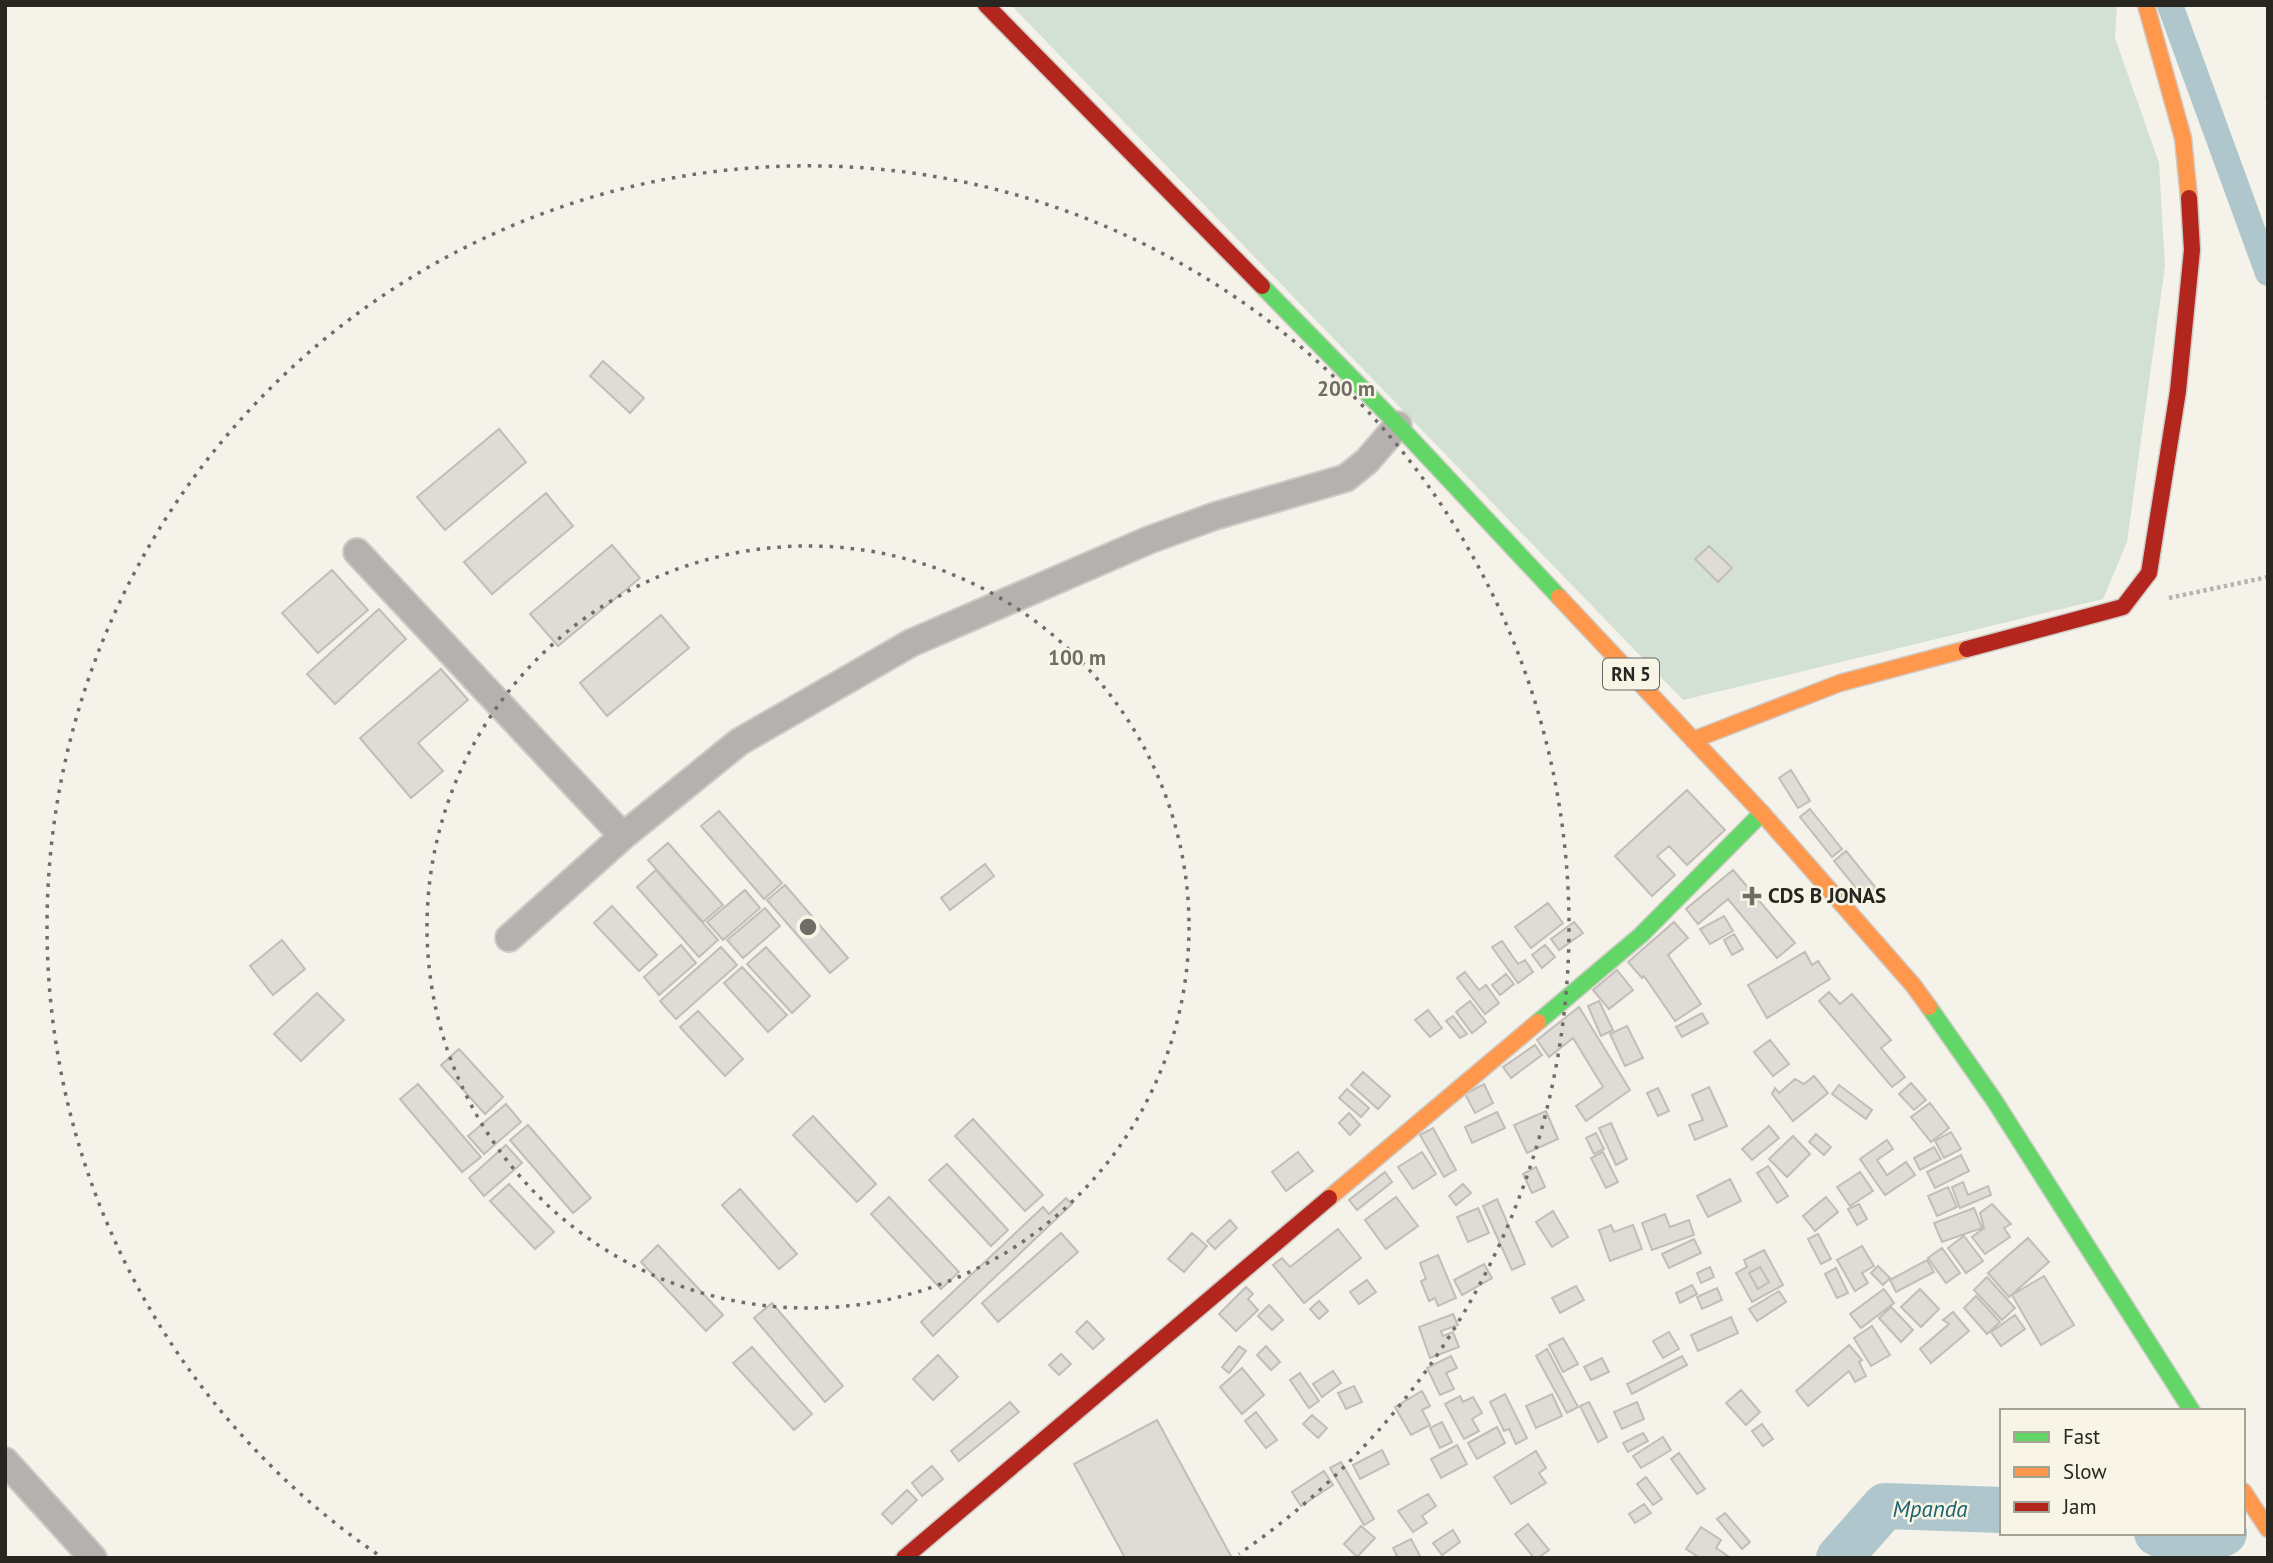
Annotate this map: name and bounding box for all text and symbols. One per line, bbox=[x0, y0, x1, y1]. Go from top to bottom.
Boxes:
text: 200 m bbox=[1317, 375, 1375, 402]
text: 100 m bbox=[1048, 644, 1106, 671]
road number: RN 5 bbox=[1603, 659, 1659, 690]
place label: CDS B JONAS bbox=[1768, 882, 1886, 909]
marker: CDS B JONAS bbox=[1742, 886, 1762, 906]
centre of rings bbox=[796, 915, 820, 939]
legend bbox=[2000, 1409, 2245, 1535]
text: Fast bbox=[2063, 1423, 2100, 1450]
text: Slow bbox=[2063, 1458, 2107, 1485]
text: Jam bbox=[2062, 1493, 2097, 1520]
water label: Mpanda bbox=[1892, 1494, 1968, 1523]

